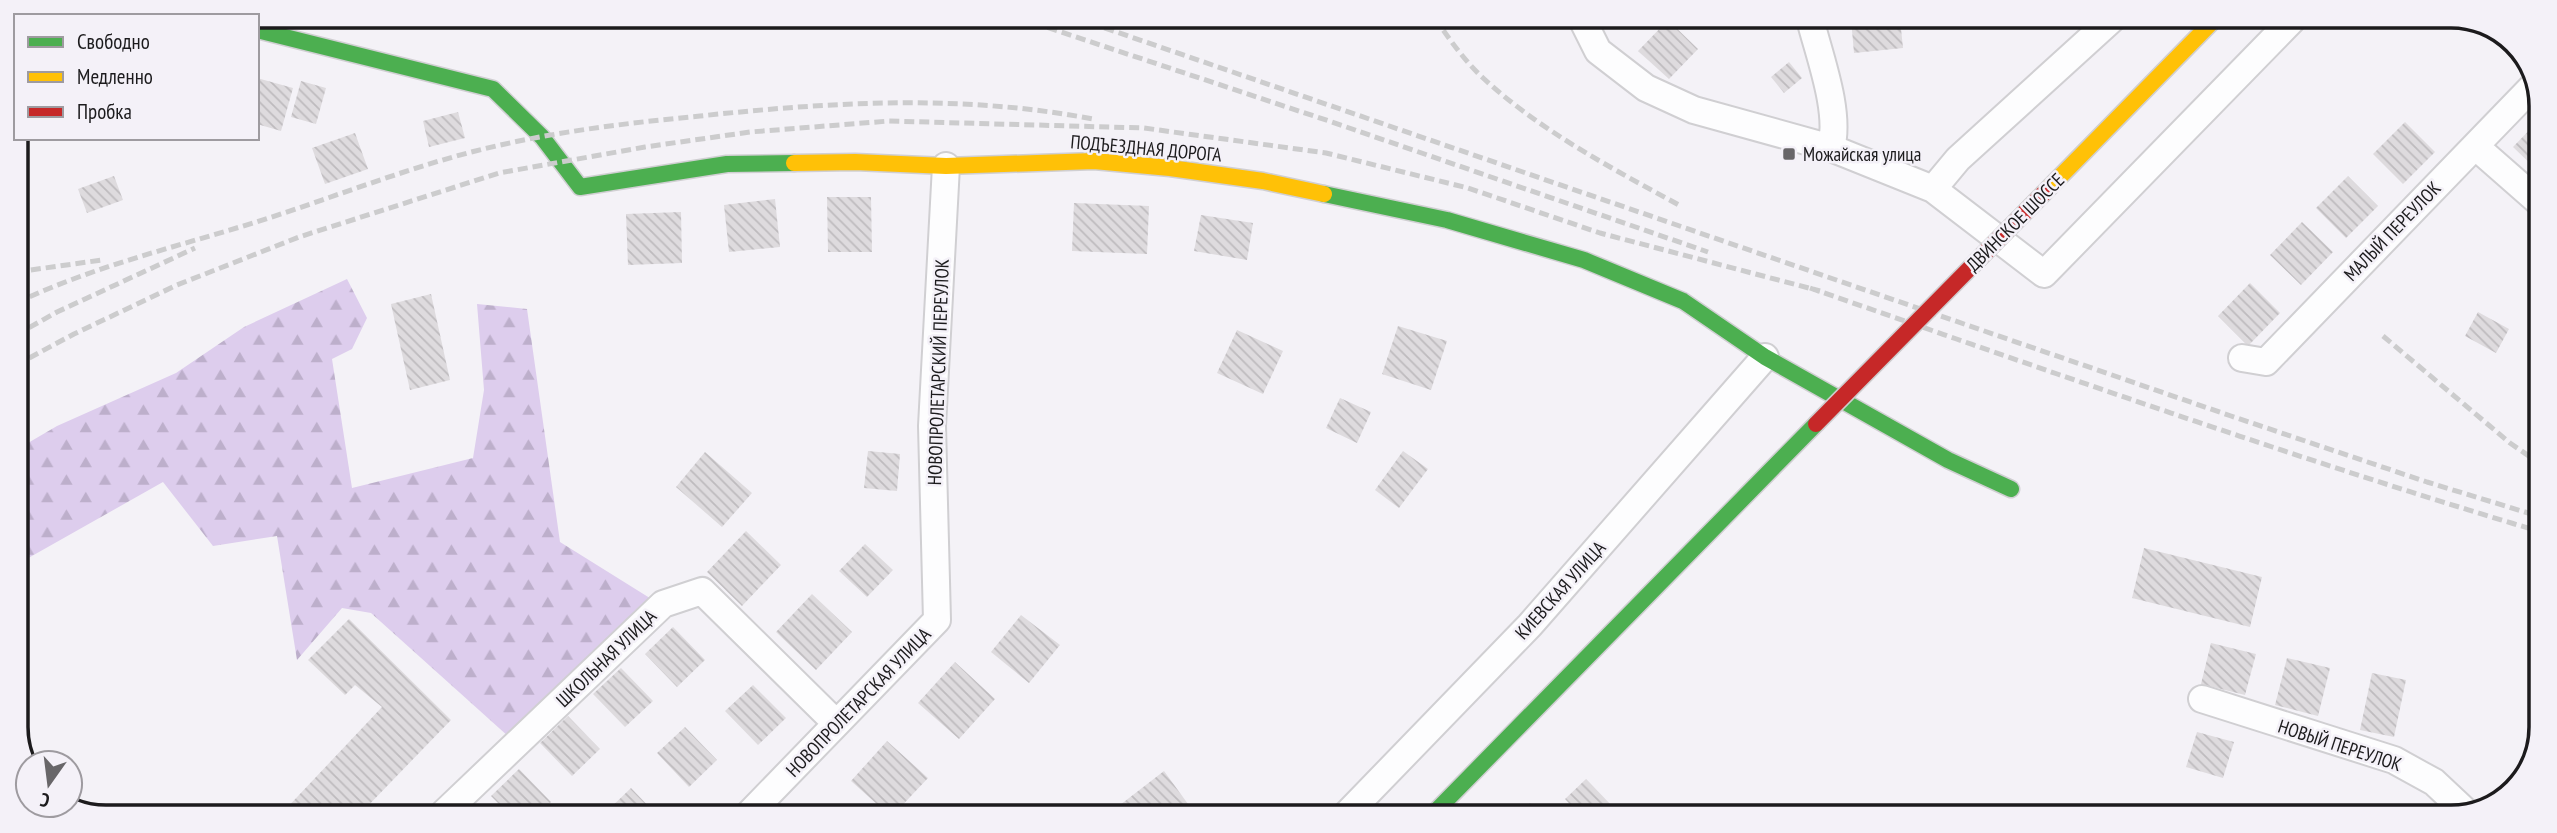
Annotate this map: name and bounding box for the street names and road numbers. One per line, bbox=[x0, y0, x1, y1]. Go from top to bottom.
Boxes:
street label: ПОДЪЕЗДНАЯ ДОРОГА bbox=[1069, 129, 1223, 167]
street label: ДВИНСКОЕ ШОССЕ bbox=[1961, 168, 2069, 276]
street label: МАЛЫЙ ПЕРЕУЛОК bbox=[2338, 176, 2446, 286]
street label: НОВОПРОЛЕТАРСКИЙ ПЕРЕУЛОК bbox=[922, 258, 954, 486]
street label: КИЕВСКАЯ УЛИЦА bbox=[1510, 536, 1610, 644]
street label: ШКОЛЬНАЯ УЛИЦА bbox=[551, 604, 661, 712]
street label: НОВОПРОЛЕТАРСКАЯ УЛИЦА bbox=[780, 622, 936, 782]
street label: НОВЫЙ ПЕРЕУЛОК bbox=[2275, 714, 2405, 776]

